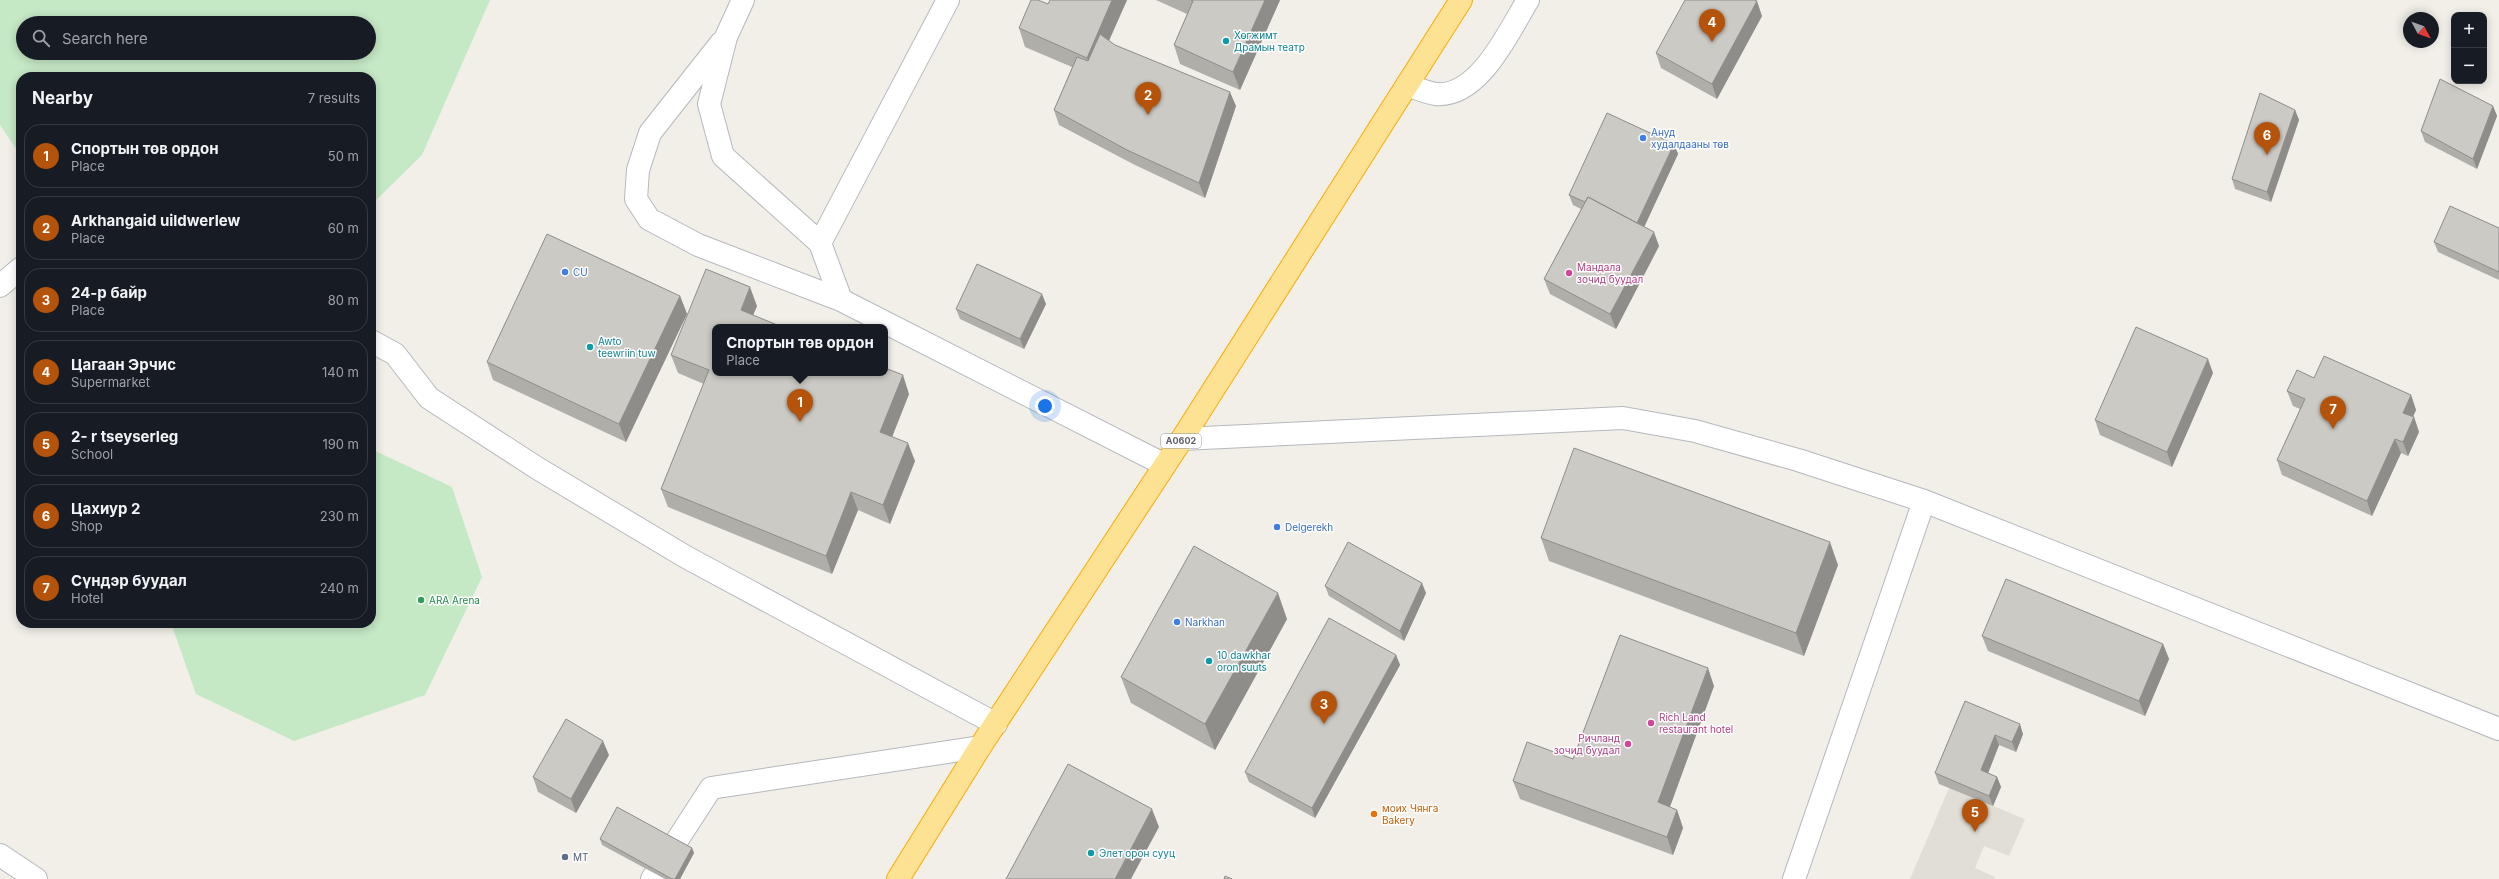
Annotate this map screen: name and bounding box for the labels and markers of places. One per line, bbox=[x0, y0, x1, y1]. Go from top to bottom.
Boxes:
pin: 4 bbox=[1699, 9, 1725, 42]
place label: Хөгжимт Драмын театр bbox=[1234, 29, 1305, 53]
marker: Хөгжимт Драмын театр bbox=[1221, 36, 1231, 46]
pin: 2 bbox=[1135, 82, 1161, 115]
pin: 6 bbox=[2254, 122, 2280, 155]
place label: Ануд худалдааны төв bbox=[1651, 126, 1729, 150]
marker: Ануд худалдааны төв bbox=[1638, 133, 1648, 143]
place label: Мандала зочид буудал bbox=[1577, 261, 1643, 285]
place label: CU bbox=[573, 266, 588, 278]
marker: CU bbox=[560, 267, 570, 277]
marker: Мандала зочид буудал bbox=[1564, 268, 1574, 278]
place label: Awto teewriin tuw bbox=[598, 335, 656, 359]
marker: Awto teewriin tuw bbox=[585, 342, 595, 352]
pin: 1 bbox=[787, 389, 813, 422]
pin: 7 bbox=[2320, 396, 2346, 429]
place label: Delgerekh bbox=[1285, 521, 1333, 533]
marker: Delgerekh bbox=[1272, 522, 1282, 532]
place label: ARA Arena bbox=[429, 594, 480, 606]
marker: ARA Arena bbox=[416, 595, 426, 605]
place label: Narkhan bbox=[1185, 616, 1225, 628]
marker: Narkhan bbox=[1172, 617, 1182, 627]
place label: 10 dawkhar oron suuts bbox=[1217, 649, 1271, 673]
marker: 10 dawkhar oron suuts bbox=[1204, 656, 1214, 666]
pin: 3 bbox=[1311, 691, 1337, 724]
place label: Rich Land restaurant hotel bbox=[1659, 711, 1733, 735]
marker: Rich Land restaurant hotel bbox=[1646, 718, 1656, 728]
place label: Ричланд зочид буудал bbox=[1554, 732, 1620, 756]
marker: Ричланд зочид буудал bbox=[1623, 739, 1633, 749]
pin: 5 bbox=[1962, 799, 1988, 832]
place label: моих Чянга Bakery bbox=[1382, 802, 1438, 826]
marker: моих Чянга Bakery bbox=[1369, 809, 1379, 819]
place label: Элет орон сууц bbox=[1099, 847, 1175, 859]
marker: Элет орон сууц bbox=[1086, 848, 1096, 858]
place label: MT bbox=[573, 851, 589, 863]
marker: MT bbox=[560, 852, 570, 862]

